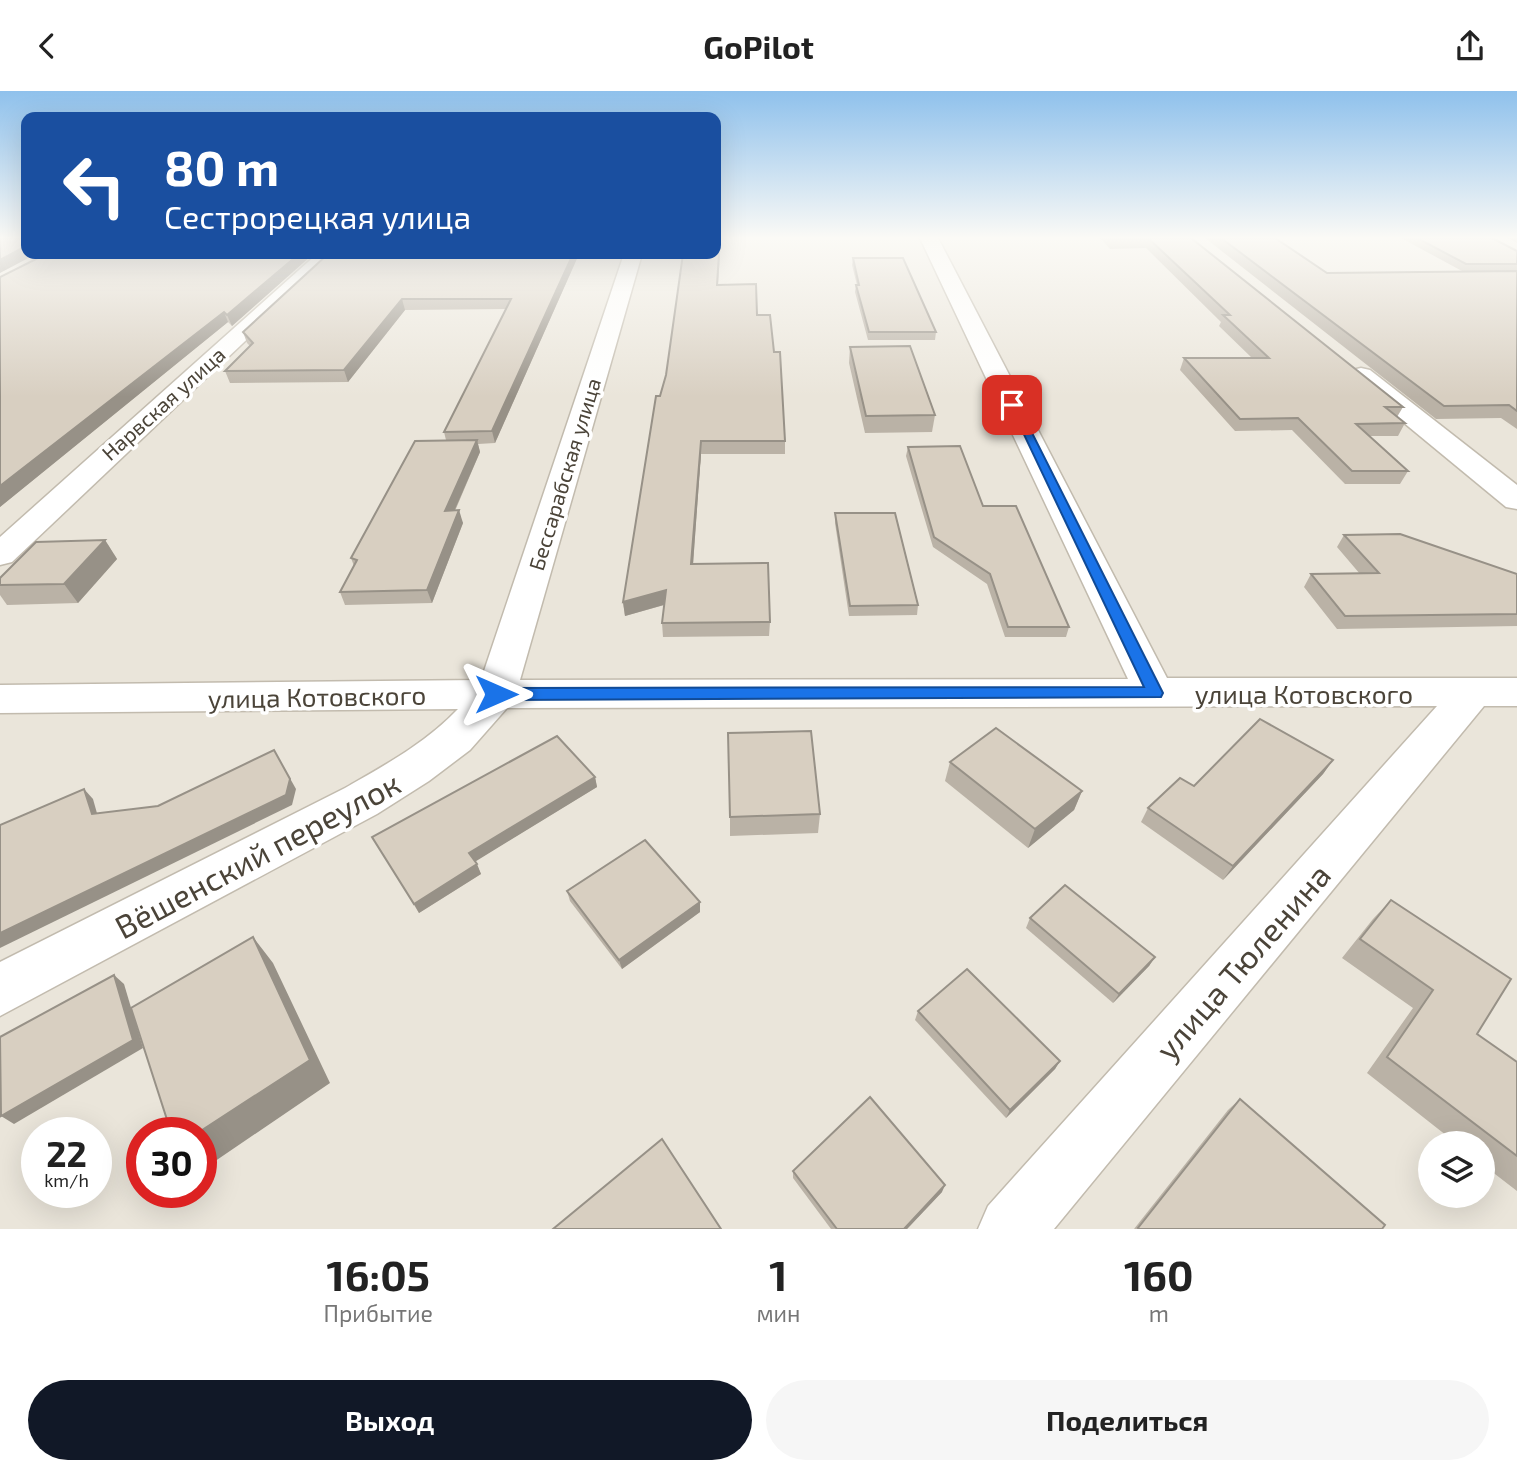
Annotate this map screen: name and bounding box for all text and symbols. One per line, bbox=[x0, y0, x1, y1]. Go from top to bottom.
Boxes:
icon: back bbox=[28, 27, 66, 65]
text: GoPilot bbox=[703, 27, 814, 65]
icon: share bbox=[1451, 27, 1489, 65]
text: 80 m bbox=[164, 137, 279, 196]
icon: left bbox=[49, 140, 140, 231]
text: Сестрорецкая улица bbox=[164, 197, 471, 235]
street label: Нарвская улица bbox=[96, 341, 231, 466]
street label: Бессарабская улица bbox=[523, 375, 606, 573]
pin bbox=[982, 375, 1042, 435]
icon: arrive bbox=[993, 386, 1031, 424]
position arrow bbox=[459, 657, 533, 731]
street label: улица Котовского bbox=[1195, 678, 1413, 710]
street label: улица Котовского bbox=[208, 679, 426, 714]
street label: Вёшенский переулок bbox=[108, 763, 406, 946]
street label: улица Тюленина bbox=[1147, 855, 1338, 1067]
speed limit sign: 30 bbox=[126, 1117, 217, 1208]
map controls bbox=[1418, 1131, 1495, 1208]
button: layers bbox=[1418, 1131, 1495, 1208]
text: 22 bbox=[46, 1132, 87, 1174]
text: km/h bbox=[44, 1169, 89, 1191]
text: 16:05 bbox=[326, 1249, 430, 1299]
text: 1 bbox=[769, 1249, 788, 1299]
text: 160 bbox=[1124, 1249, 1193, 1299]
text: Прибытие bbox=[324, 1299, 433, 1327]
text: мин bbox=[756, 1299, 800, 1327]
text: m bbox=[1149, 1299, 1169, 1327]
button: Выход bbox=[28, 1380, 752, 1460]
button: Поделиться bbox=[766, 1380, 1489, 1460]

